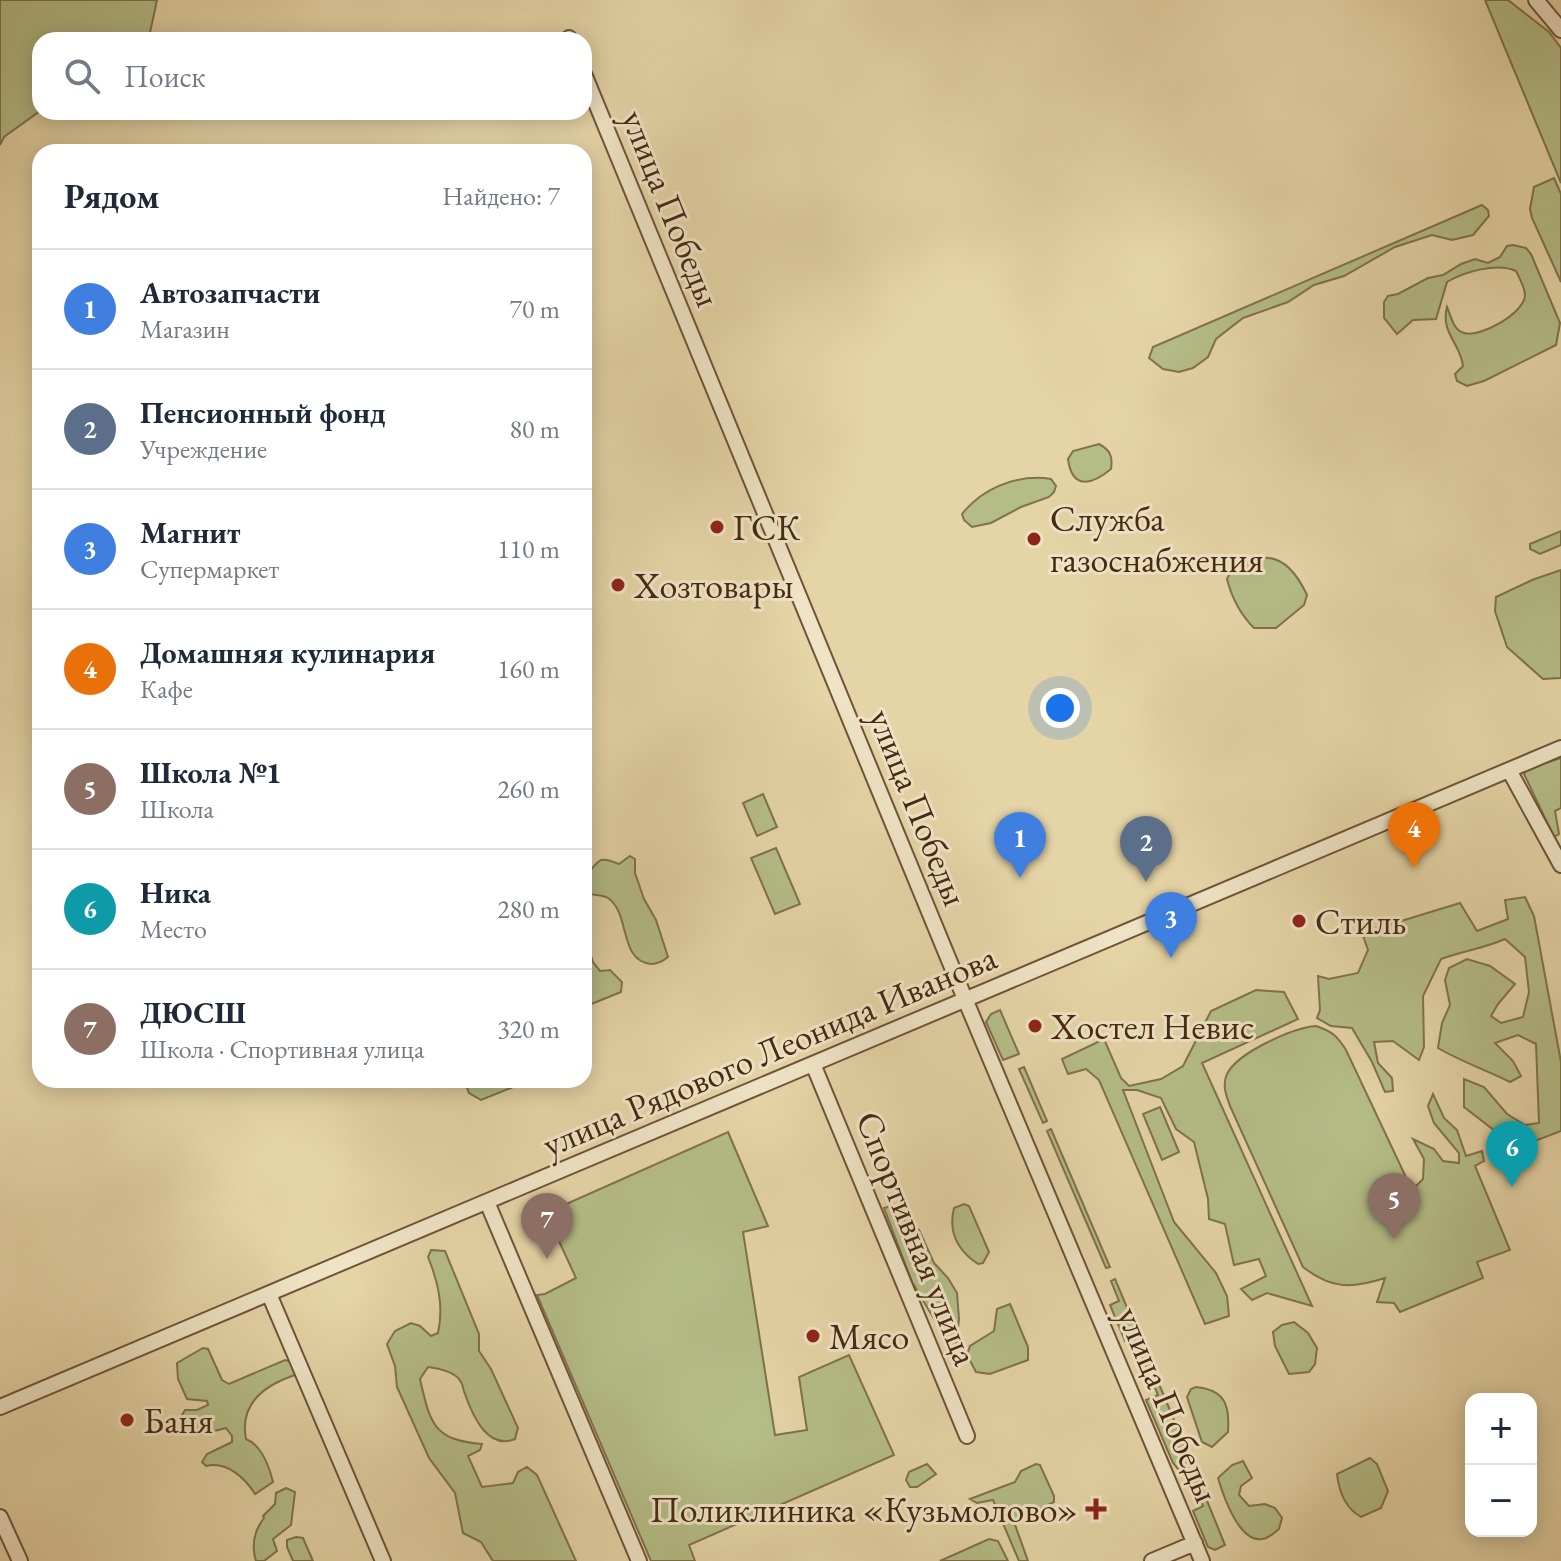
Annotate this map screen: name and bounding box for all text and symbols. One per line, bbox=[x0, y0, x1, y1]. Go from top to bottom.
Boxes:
search box bbox=[32, 32, 592, 120]
icon: search bbox=[60, 54, 104, 98]
text: Поиск bbox=[124, 57, 206, 96]
street label: улица Победы bbox=[611, 103, 732, 314]
text: Рядом bbox=[64, 174, 159, 218]
text: Найдено: 7 bbox=[442, 179, 560, 213]
text: Автозапчасти bbox=[140, 273, 320, 312]
text: 1 bbox=[83, 292, 97, 326]
text: 70 m bbox=[510, 292, 560, 326]
text: Магазин bbox=[140, 312, 230, 346]
text: Пенсионный фонд bbox=[140, 393, 386, 432]
text: 2 bbox=[83, 412, 97, 446]
text: 80 m bbox=[510, 412, 560, 446]
text: Учреждение bbox=[140, 432, 267, 466]
place label: Служба газоснабжения bbox=[1050, 495, 1264, 583]
place label: ГСК bbox=[733, 504, 800, 551]
text: Магнит bbox=[140, 513, 240, 552]
marker: ГСК bbox=[708, 518, 726, 536]
marker: Служба газоснабжения bbox=[1025, 530, 1043, 548]
text: 3 bbox=[83, 532, 97, 566]
text: 110 m bbox=[497, 532, 560, 566]
text: Супермаркет bbox=[140, 552, 279, 586]
place label: Хозтовары bbox=[633, 562, 793, 609]
marker: Хозтовары bbox=[609, 576, 627, 594]
text: Домашняя кулинария bbox=[140, 633, 435, 672]
text: 4 bbox=[83, 652, 97, 686]
text: 160 m bbox=[497, 652, 560, 686]
text: Кафе bbox=[140, 672, 193, 706]
your location bbox=[1040, 688, 1080, 728]
street label: улица Победы bbox=[858, 702, 979, 913]
text: Школа №1 bbox=[140, 753, 282, 792]
text: 5 bbox=[83, 772, 97, 806]
text: 260 m bbox=[497, 772, 560, 806]
text: Школа bbox=[140, 792, 214, 826]
pin: 4 bbox=[1388, 802, 1440, 868]
pin: 1 bbox=[994, 812, 1046, 878]
pin: 2 bbox=[1120, 816, 1172, 882]
text: Ника bbox=[140, 873, 211, 912]
text: 6 bbox=[83, 892, 97, 926]
text: 280 m bbox=[497, 892, 560, 926]
pin: 3 bbox=[1145, 892, 1197, 958]
place label: Стиль bbox=[1315, 898, 1406, 945]
text: Место bbox=[140, 912, 207, 946]
marker: Стиль bbox=[1290, 912, 1308, 930]
street label: улица Рядового Леонида Иванова bbox=[535, 933, 1004, 1168]
text: ДЮСШ bbox=[140, 993, 246, 1032]
place label: Хостел Невис bbox=[1050, 1003, 1254, 1050]
text: 7 bbox=[83, 1012, 97, 1046]
text: 320 m bbox=[497, 1012, 560, 1046]
marker: Хостел Невис bbox=[1026, 1017, 1044, 1035]
text: Школа · Спортивная улица bbox=[140, 1032, 424, 1066]
street label: Спортивная улица bbox=[845, 1104, 990, 1373]
pin: 6 bbox=[1486, 1121, 1538, 1187]
pin: 5 bbox=[1368, 1173, 1420, 1239]
pin: 7 bbox=[521, 1193, 573, 1259]
street label: улица Победы bbox=[1106, 1299, 1231, 1509]
place label: Мясо bbox=[829, 1313, 909, 1360]
marker: Мясо bbox=[804, 1327, 822, 1345]
map controls bbox=[1465, 1393, 1537, 1537]
button: + bbox=[1465, 1393, 1537, 1465]
place label: Баня bbox=[143, 1397, 213, 1444]
marker: Баня bbox=[118, 1411, 136, 1429]
button: − bbox=[1465, 1465, 1537, 1537]
place label: Поликлиника «Кузьмолово» bbox=[650, 1486, 1078, 1533]
marker: Поликлиника «Кузьмолово» bbox=[1085, 1498, 1107, 1520]

